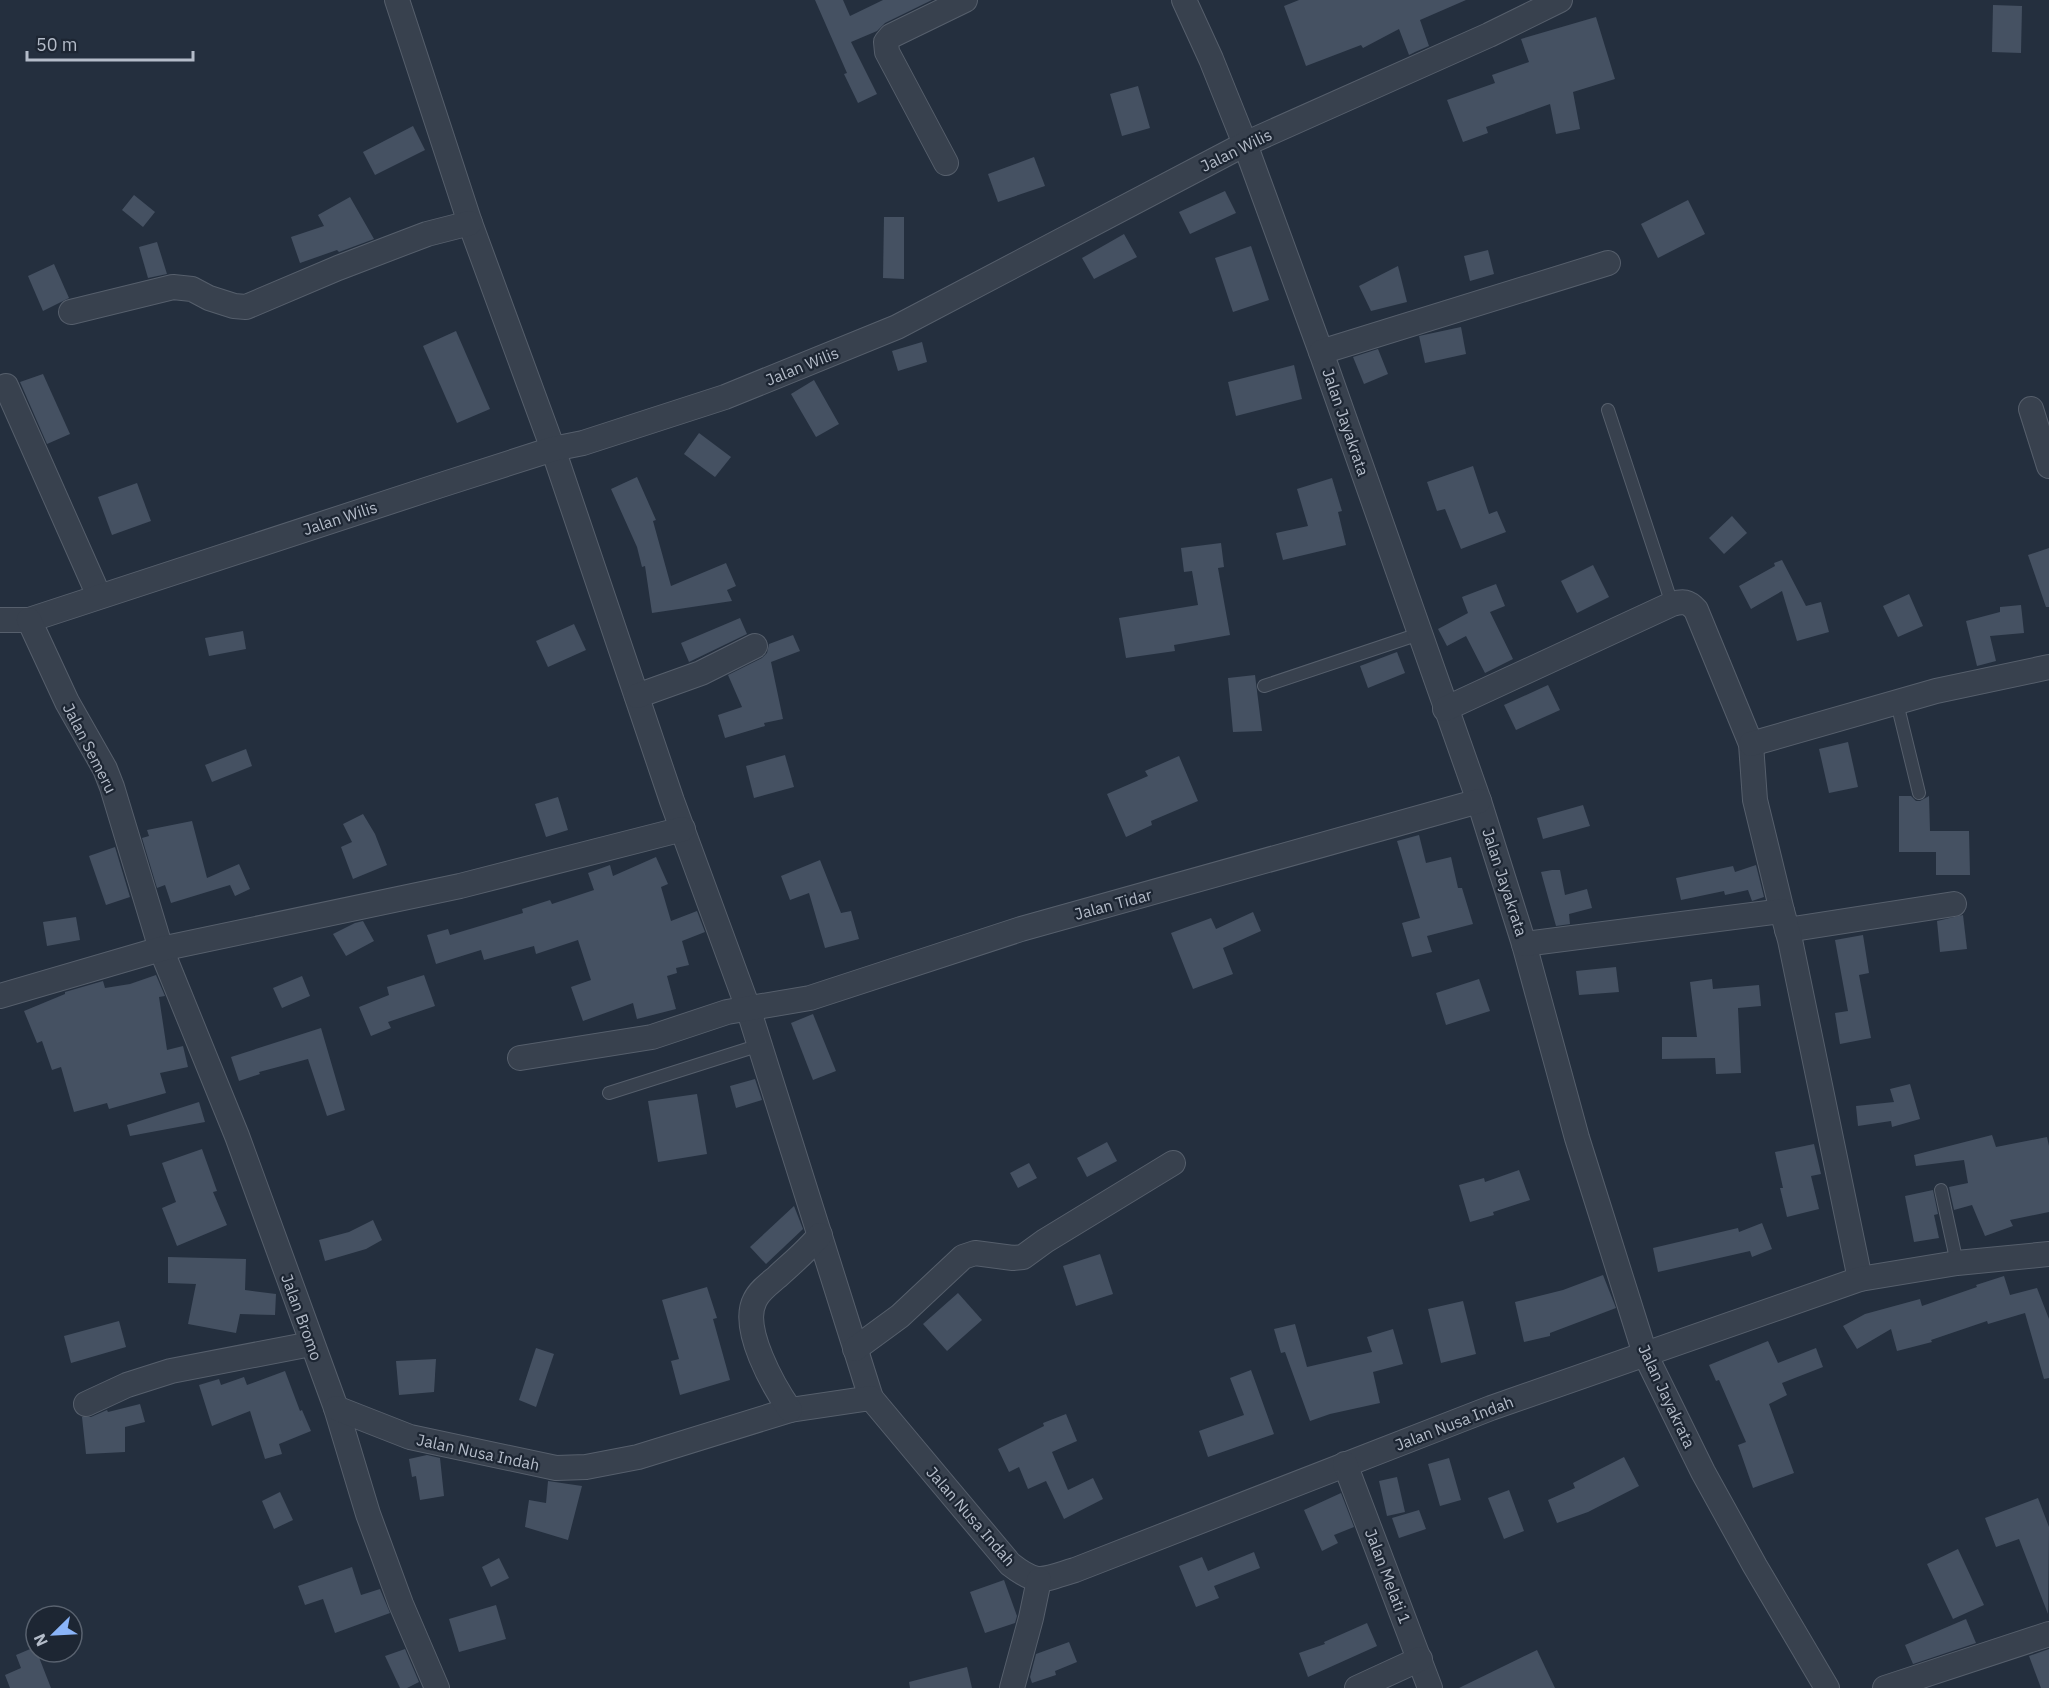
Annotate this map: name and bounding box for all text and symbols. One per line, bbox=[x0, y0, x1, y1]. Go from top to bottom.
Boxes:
scale bar bbox=[27, 24, 194, 62]
text: 50 m bbox=[36, 33, 78, 56]
street label: Jalan Wilis bbox=[1197, 124, 1275, 176]
street label: Jalan Wilis bbox=[763, 342, 841, 390]
street label: Jalan Jayakrata bbox=[1318, 366, 1374, 479]
street label: Jalan Wilis bbox=[300, 497, 380, 539]
street label: Jalan Semeru bbox=[59, 700, 121, 796]
street label: Jalan Jayakrata bbox=[1478, 825, 1532, 939]
street label: Jalan Tidar bbox=[1072, 884, 1154, 924]
street label: Jalan Bromo bbox=[277, 1271, 327, 1363]
street label: Jalan Jayakrata bbox=[1634, 1341, 1700, 1452]
street label: Jalan Nusa Indah bbox=[1392, 1391, 1516, 1455]
street label: Jalan Nusa Indah bbox=[415, 1429, 541, 1475]
street label: Jalan Nusa Indah bbox=[922, 1462, 1020, 1570]
street label: Jalan Melati 1 bbox=[1361, 1526, 1415, 1626]
north arrow bbox=[24, 1604, 84, 1664]
text: N bbox=[29, 1631, 52, 1649]

